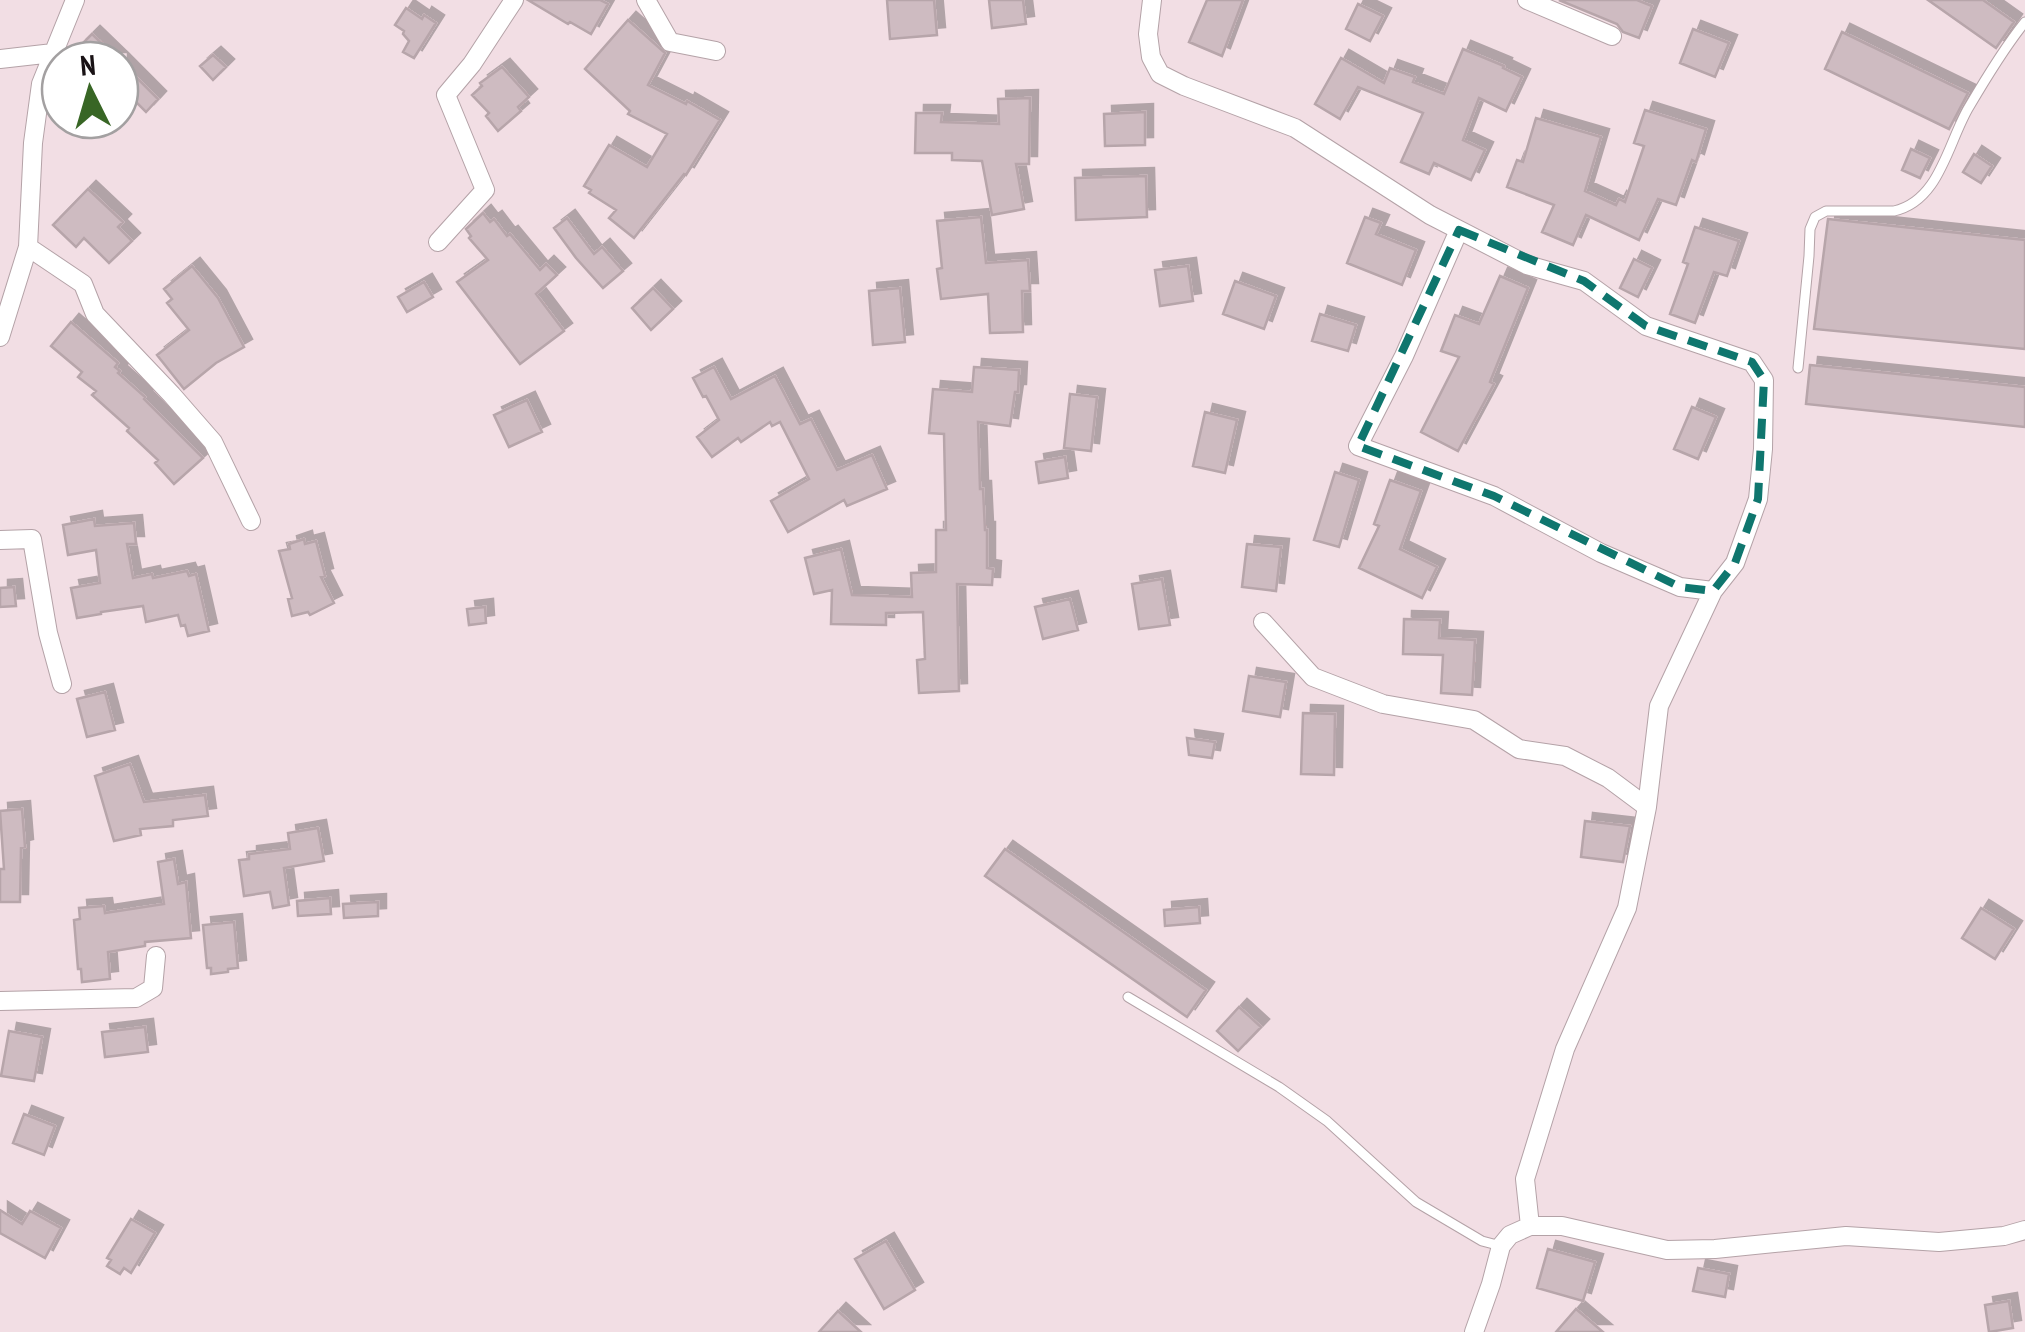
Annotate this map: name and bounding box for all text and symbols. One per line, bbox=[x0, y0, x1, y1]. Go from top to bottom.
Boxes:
north arrow bbox=[40, 40, 140, 140]
text: N bbox=[79, 46, 97, 84]

